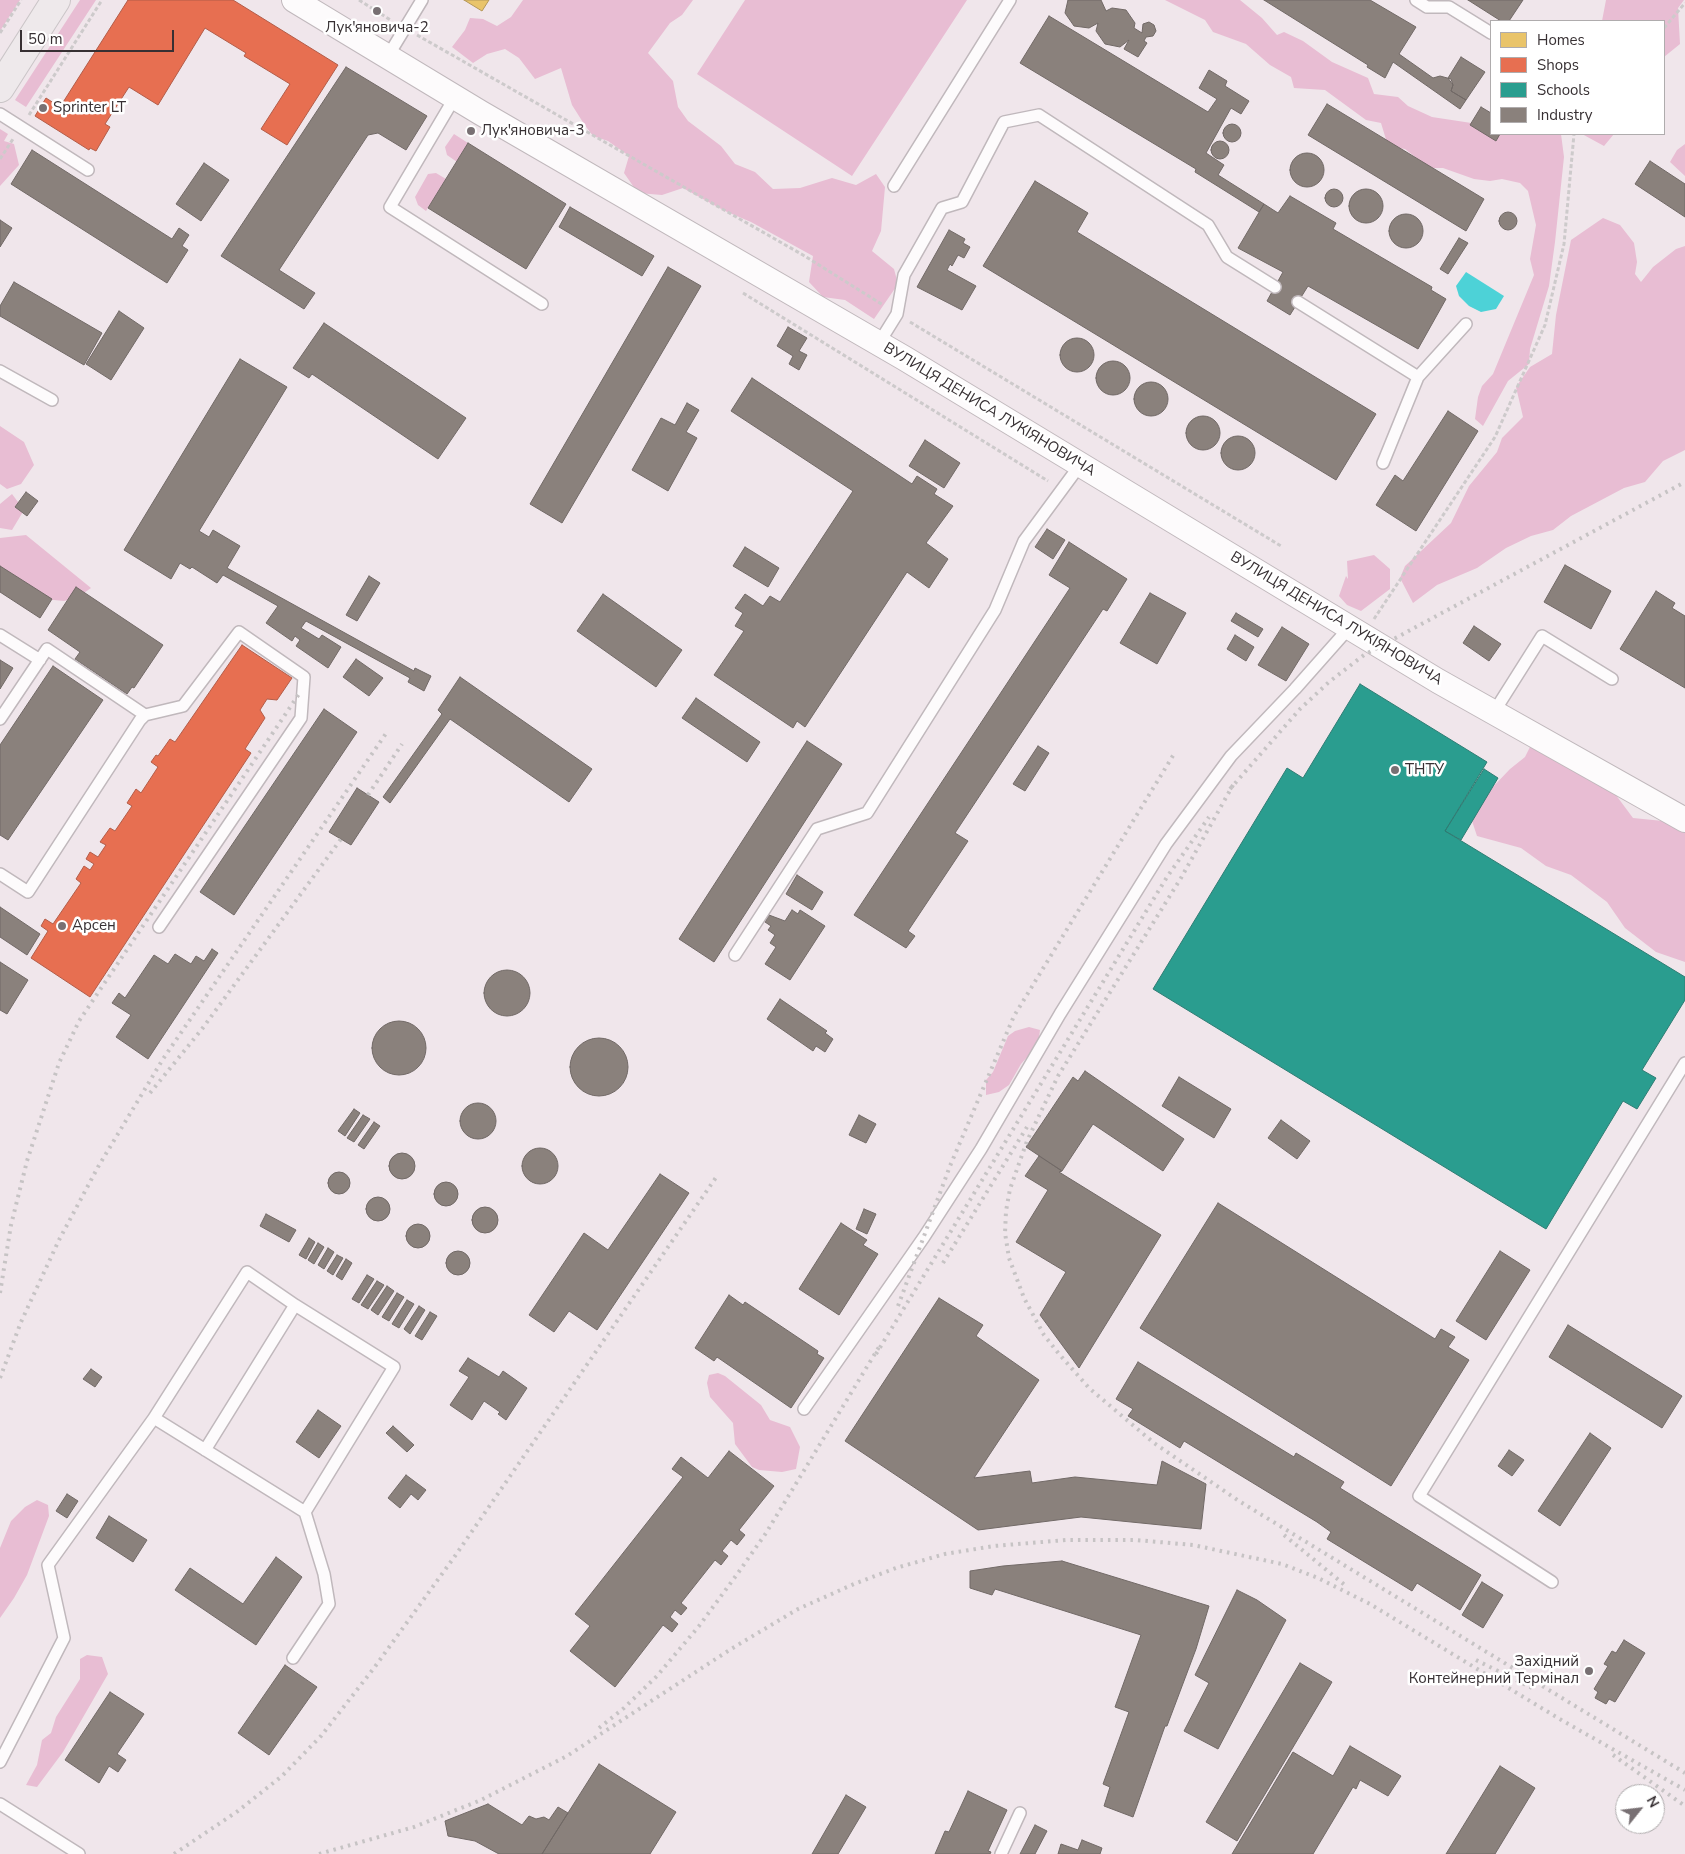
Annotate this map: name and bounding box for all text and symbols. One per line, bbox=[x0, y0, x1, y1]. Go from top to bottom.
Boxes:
marker: Лук'яновича-2 bbox=[371, 5, 383, 17]
place label: Лук'яновича-2 bbox=[325, 19, 429, 37]
scale bar bbox=[22, 20, 176, 52]
legend bbox=[1490, 20, 1665, 135]
text: 50 m bbox=[28, 29, 63, 49]
text: Homes bbox=[1537, 30, 1585, 50]
text: Shops bbox=[1537, 55, 1579, 75]
text: Schools bbox=[1537, 80, 1590, 100]
place label: Sprinter LT bbox=[53, 99, 126, 117]
marker: Sprinter LT bbox=[37, 102, 49, 114]
text: Industry bbox=[1537, 105, 1592, 125]
place label: Лук'яновича-3 bbox=[481, 122, 584, 140]
marker: Лук'яновича-3 bbox=[465, 125, 477, 137]
street label: ВУЛИЦЯ ДЕНИСА ЛУКІЯНОВИЧА bbox=[880, 339, 1098, 481]
street label: ВУЛИЦЯ ДЕНИСА ЛУКІЯНОВИЧА bbox=[1227, 548, 1445, 690]
place label: ТНТУ bbox=[1405, 761, 1444, 779]
marker: ТНТУ bbox=[1389, 764, 1401, 776]
place label: Арсен bbox=[72, 917, 116, 935]
marker: Арсен bbox=[56, 920, 68, 932]
place label: Західний Контейнерний Термінал bbox=[1409, 1653, 1579, 1688]
marker: Західний Контейнерний Термінал bbox=[1583, 1665, 1595, 1677]
north arrow bbox=[1615, 1784, 1665, 1834]
text: N bbox=[1642, 1793, 1664, 1811]

